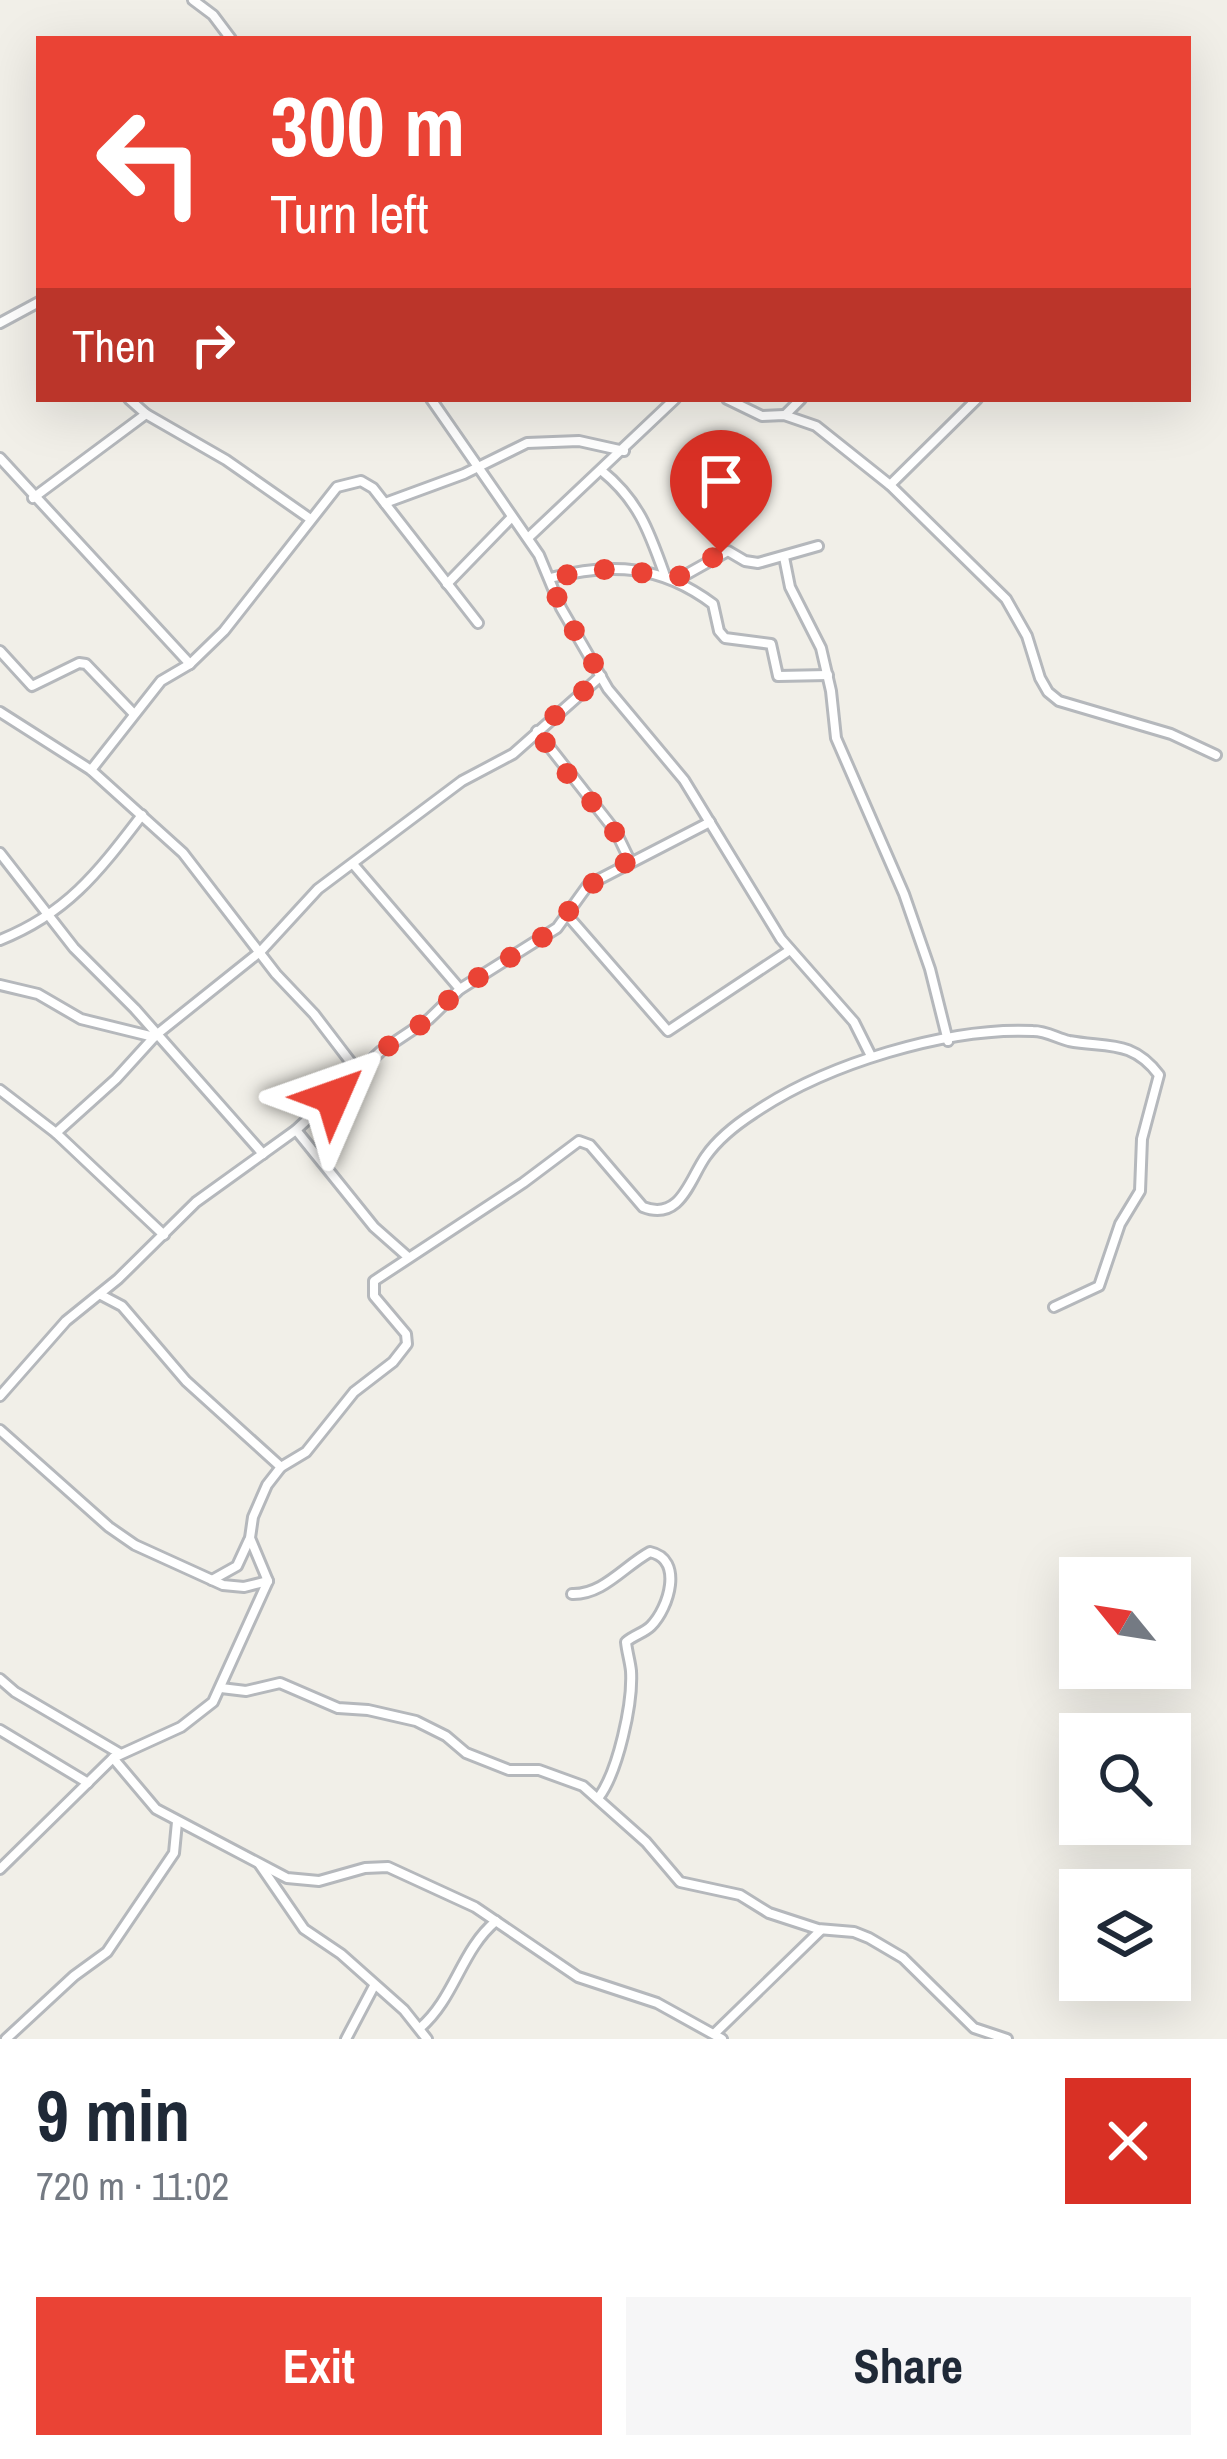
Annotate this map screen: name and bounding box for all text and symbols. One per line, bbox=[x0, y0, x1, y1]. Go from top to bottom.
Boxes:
text: 300 m bbox=[270, 69, 465, 182]
icon: left bbox=[72, 84, 228, 240]
text: Turn left bbox=[270, 177, 429, 250]
icon: right bbox=[180, 312, 246, 378]
text: Then bbox=[72, 315, 156, 376]
pin bbox=[670, 430, 772, 553]
icon: arrive bbox=[688, 448, 754, 514]
position arrow bbox=[270, 1034, 396, 1160]
north arrow bbox=[1059, 1557, 1191, 1689]
map controls bbox=[1059, 1557, 1191, 2001]
button: search bbox=[1059, 1713, 1191, 1845]
button: layers bbox=[1059, 1869, 1191, 2001]
text: 9 min bbox=[36, 2066, 190, 2163]
button: close bbox=[1065, 2078, 1191, 2204]
text: 720 m · 11:02 bbox=[36, 2160, 229, 2212]
button: Exit bbox=[36, 2297, 602, 2435]
button: Share bbox=[626, 2297, 1191, 2435]

